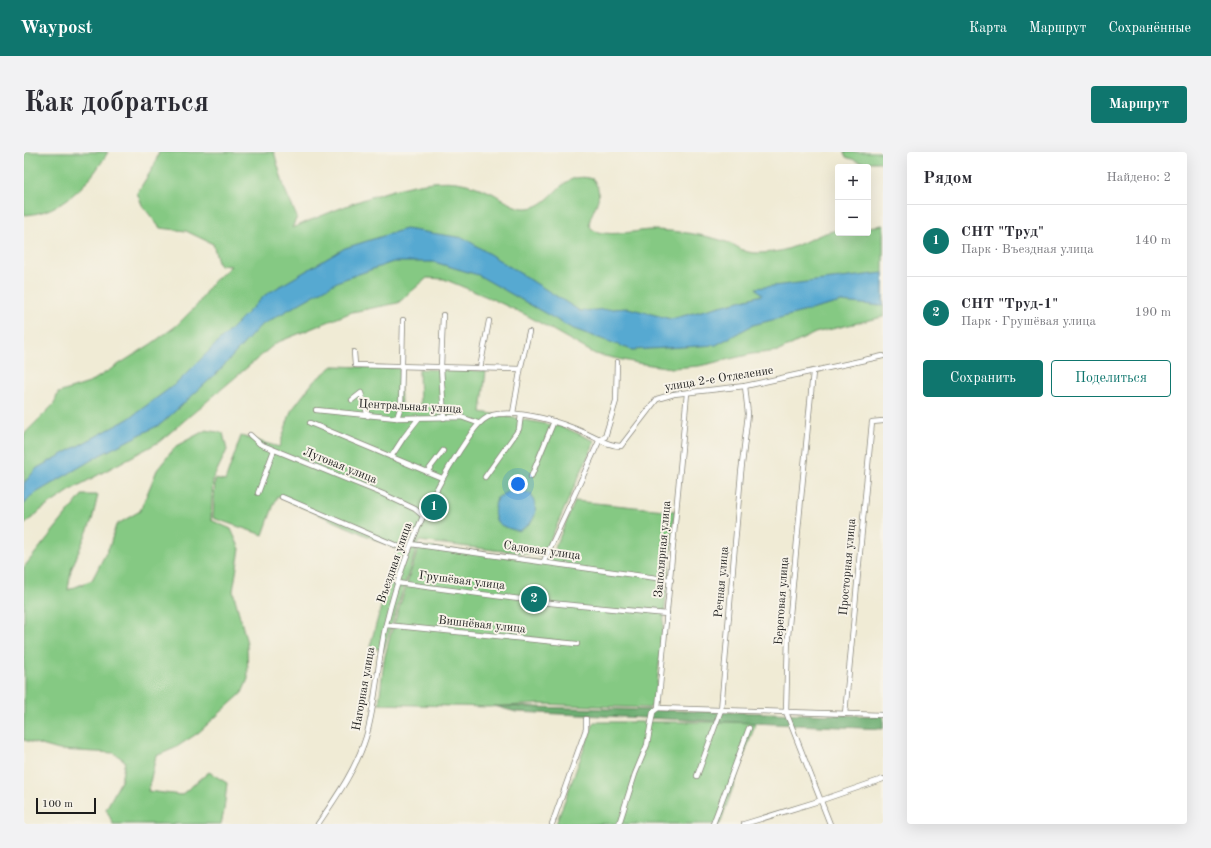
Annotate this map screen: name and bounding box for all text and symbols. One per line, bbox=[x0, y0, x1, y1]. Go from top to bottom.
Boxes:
text: Waypost bbox=[20, 19, 93, 38]
text: Карта bbox=[969, 21, 1007, 35]
text: Маршрут bbox=[1029, 21, 1086, 35]
text: Сохранённые bbox=[1108, 21, 1191, 35]
button: Маршрут bbox=[1091, 86, 1187, 123]
text: Как добраться bbox=[24, 90, 209, 118]
map controls bbox=[835, 164, 871, 236]
button: + bbox=[835, 164, 871, 200]
text: Рядом bbox=[923, 170, 972, 187]
text: Найдено: 2 bbox=[1107, 171, 1171, 184]
button: − bbox=[835, 200, 871, 236]
text: СНТ "Труд" bbox=[961, 225, 1044, 240]
text: 1 bbox=[932, 234, 940, 247]
text: 140 m bbox=[1134, 234, 1171, 247]
text: Парк · Въездная улица bbox=[961, 243, 1094, 256]
text: СНТ "Труд-1" bbox=[961, 297, 1058, 312]
text: 2 bbox=[932, 306, 940, 319]
text: 190 m bbox=[1134, 306, 1171, 319]
text: Парк · Грушёвая улица bbox=[961, 315, 1096, 328]
button: Сохранить bbox=[923, 360, 1043, 397]
button: Поделиться bbox=[1051, 360, 1171, 397]
street label: улица 2-е Отделение bbox=[664, 364, 775, 394]
street label: Центральная улица bbox=[358, 398, 462, 416]
street label: Луговая улица bbox=[301, 446, 379, 486]
your location bbox=[508, 474, 528, 494]
pin: 1 bbox=[421, 492, 447, 522]
street label: Заполярная улица bbox=[653, 500, 673, 598]
street label: Просторная улица bbox=[838, 518, 858, 616]
street label: Въездная улица bbox=[376, 521, 414, 605]
street label: Садовая улица bbox=[503, 540, 581, 562]
street label: Речная улица bbox=[713, 546, 731, 618]
street label: Береговая улица bbox=[773, 556, 791, 645]
street label: Грушёвая улица bbox=[418, 570, 506, 592]
pin: 2 bbox=[521, 584, 547, 614]
street label: Вишнёвая улица bbox=[438, 614, 526, 636]
street label: Нагорная улица bbox=[351, 646, 377, 732]
scale bar bbox=[36, 796, 96, 815]
text: 100 m bbox=[42, 799, 73, 810]

